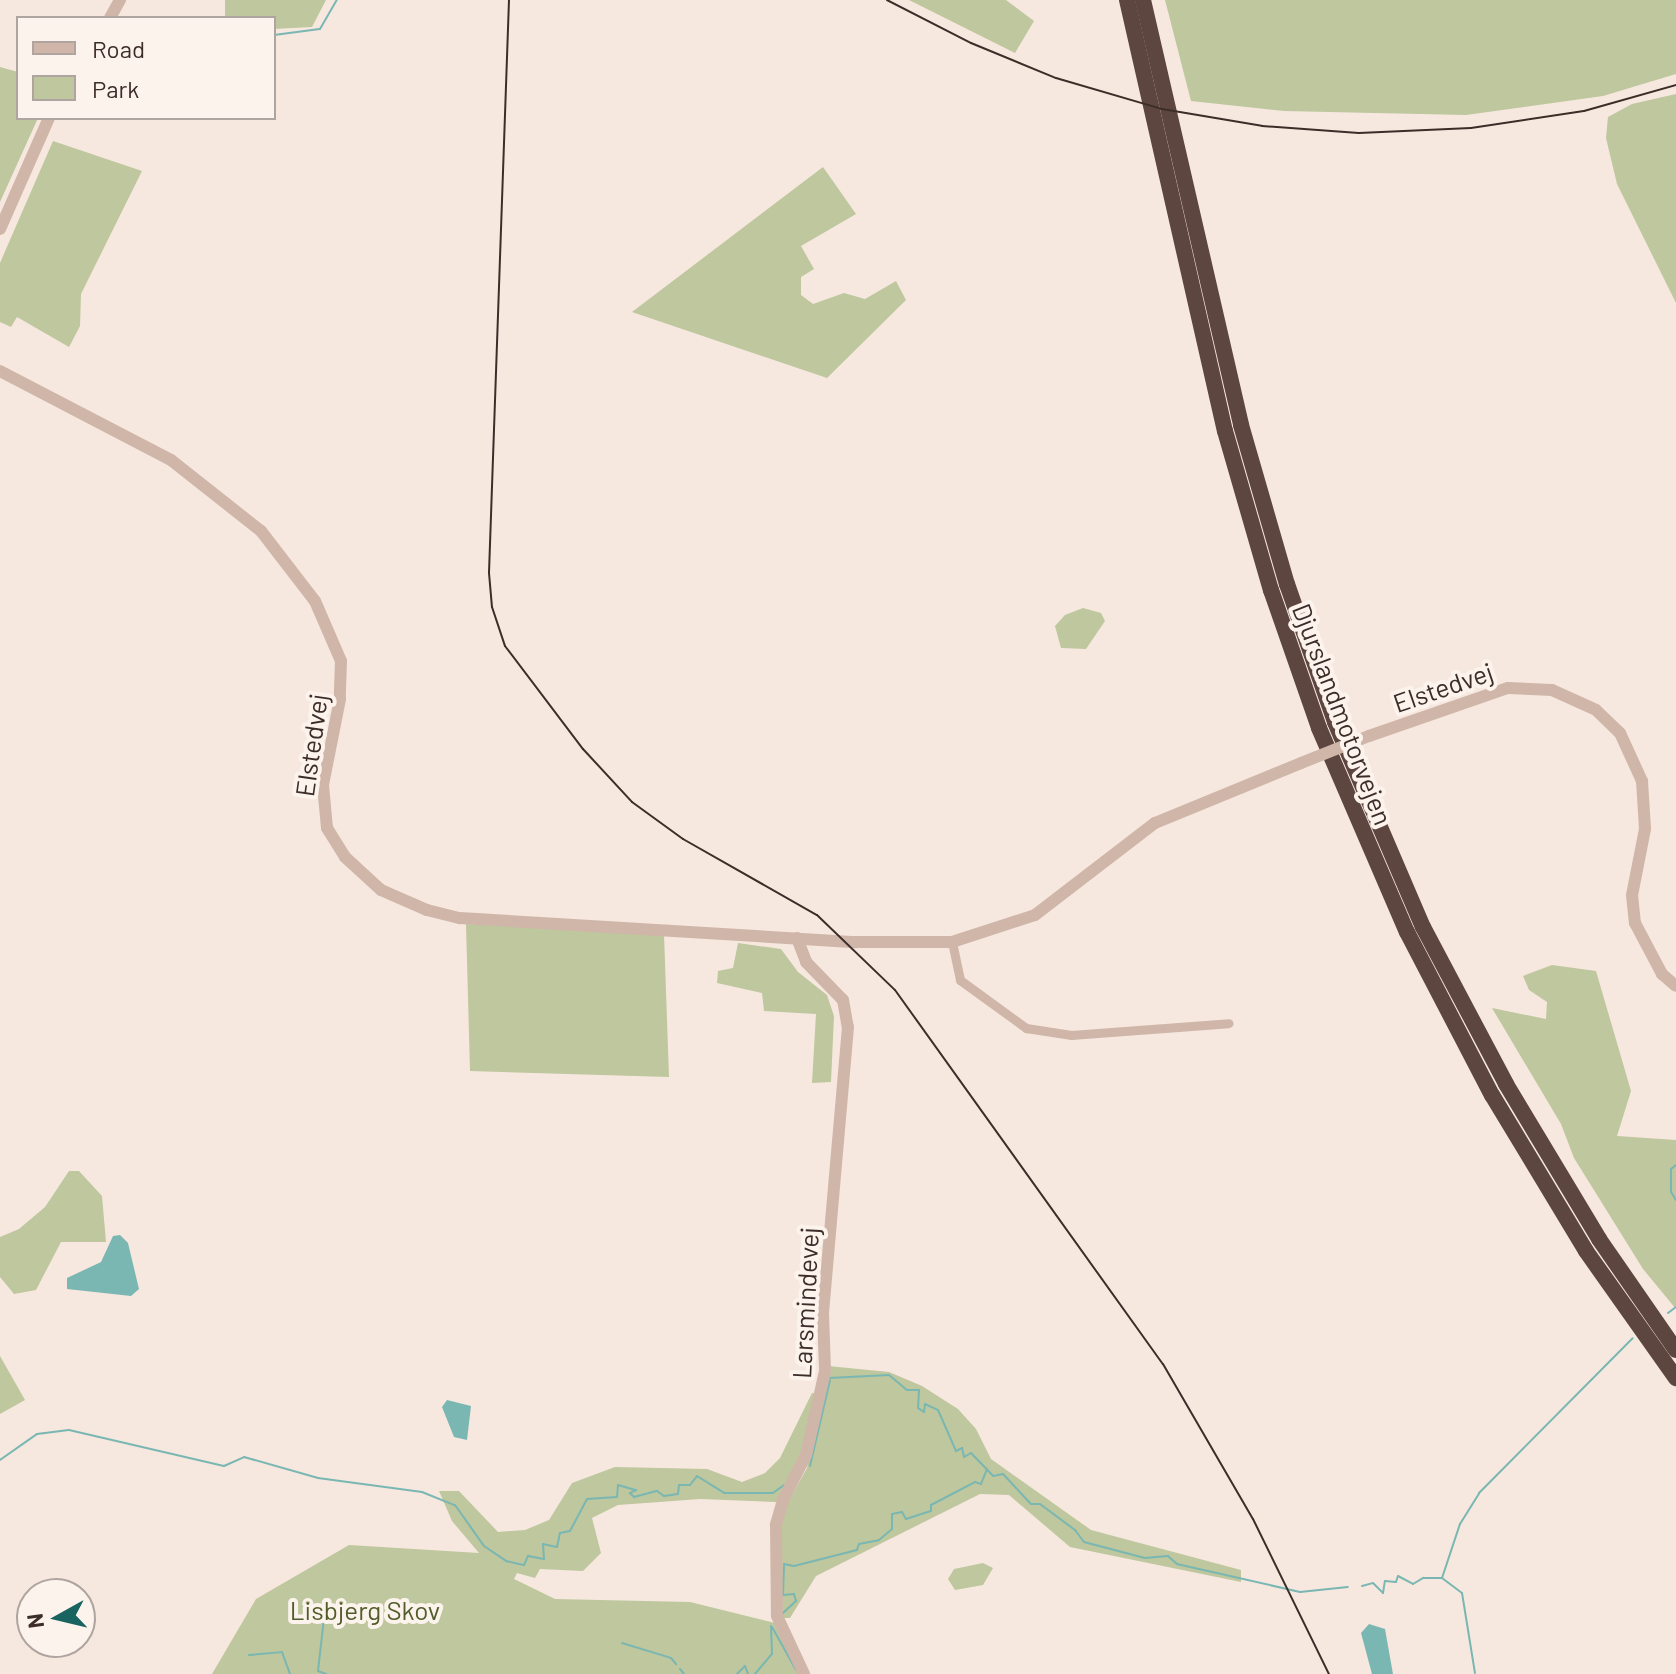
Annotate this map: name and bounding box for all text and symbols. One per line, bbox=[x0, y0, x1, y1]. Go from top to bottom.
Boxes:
legend bbox=[16, 16, 276, 120]
text: Road bbox=[92, 34, 145, 63]
text: Park bbox=[92, 74, 139, 103]
street label: Djurslandmotorvejen bbox=[1286, 599, 1400, 829]
street label: Elstedvej bbox=[1389, 655, 1497, 719]
street label: Elstedvej bbox=[288, 692, 334, 798]
street label: Larsmindevej bbox=[785, 1226, 825, 1380]
north arrow bbox=[16, 1578, 96, 1658]
park label: Lisbjerg Skov bbox=[290, 1594, 440, 1626]
text: N bbox=[20, 1612, 48, 1630]

